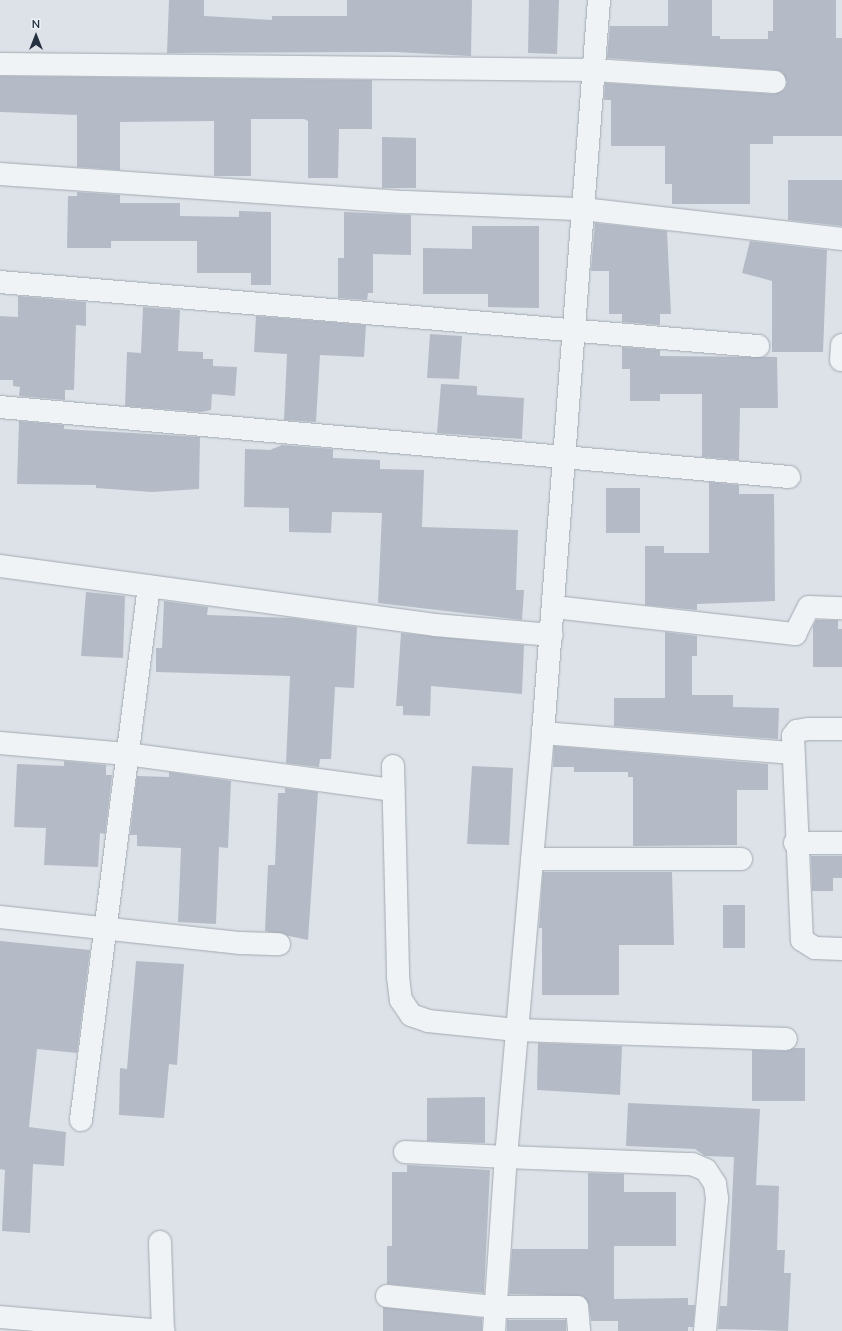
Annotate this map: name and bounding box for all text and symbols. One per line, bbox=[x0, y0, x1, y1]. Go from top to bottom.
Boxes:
north arrow bbox=[16, 16, 56, 56]
text: N bbox=[32, 17, 40, 31]

